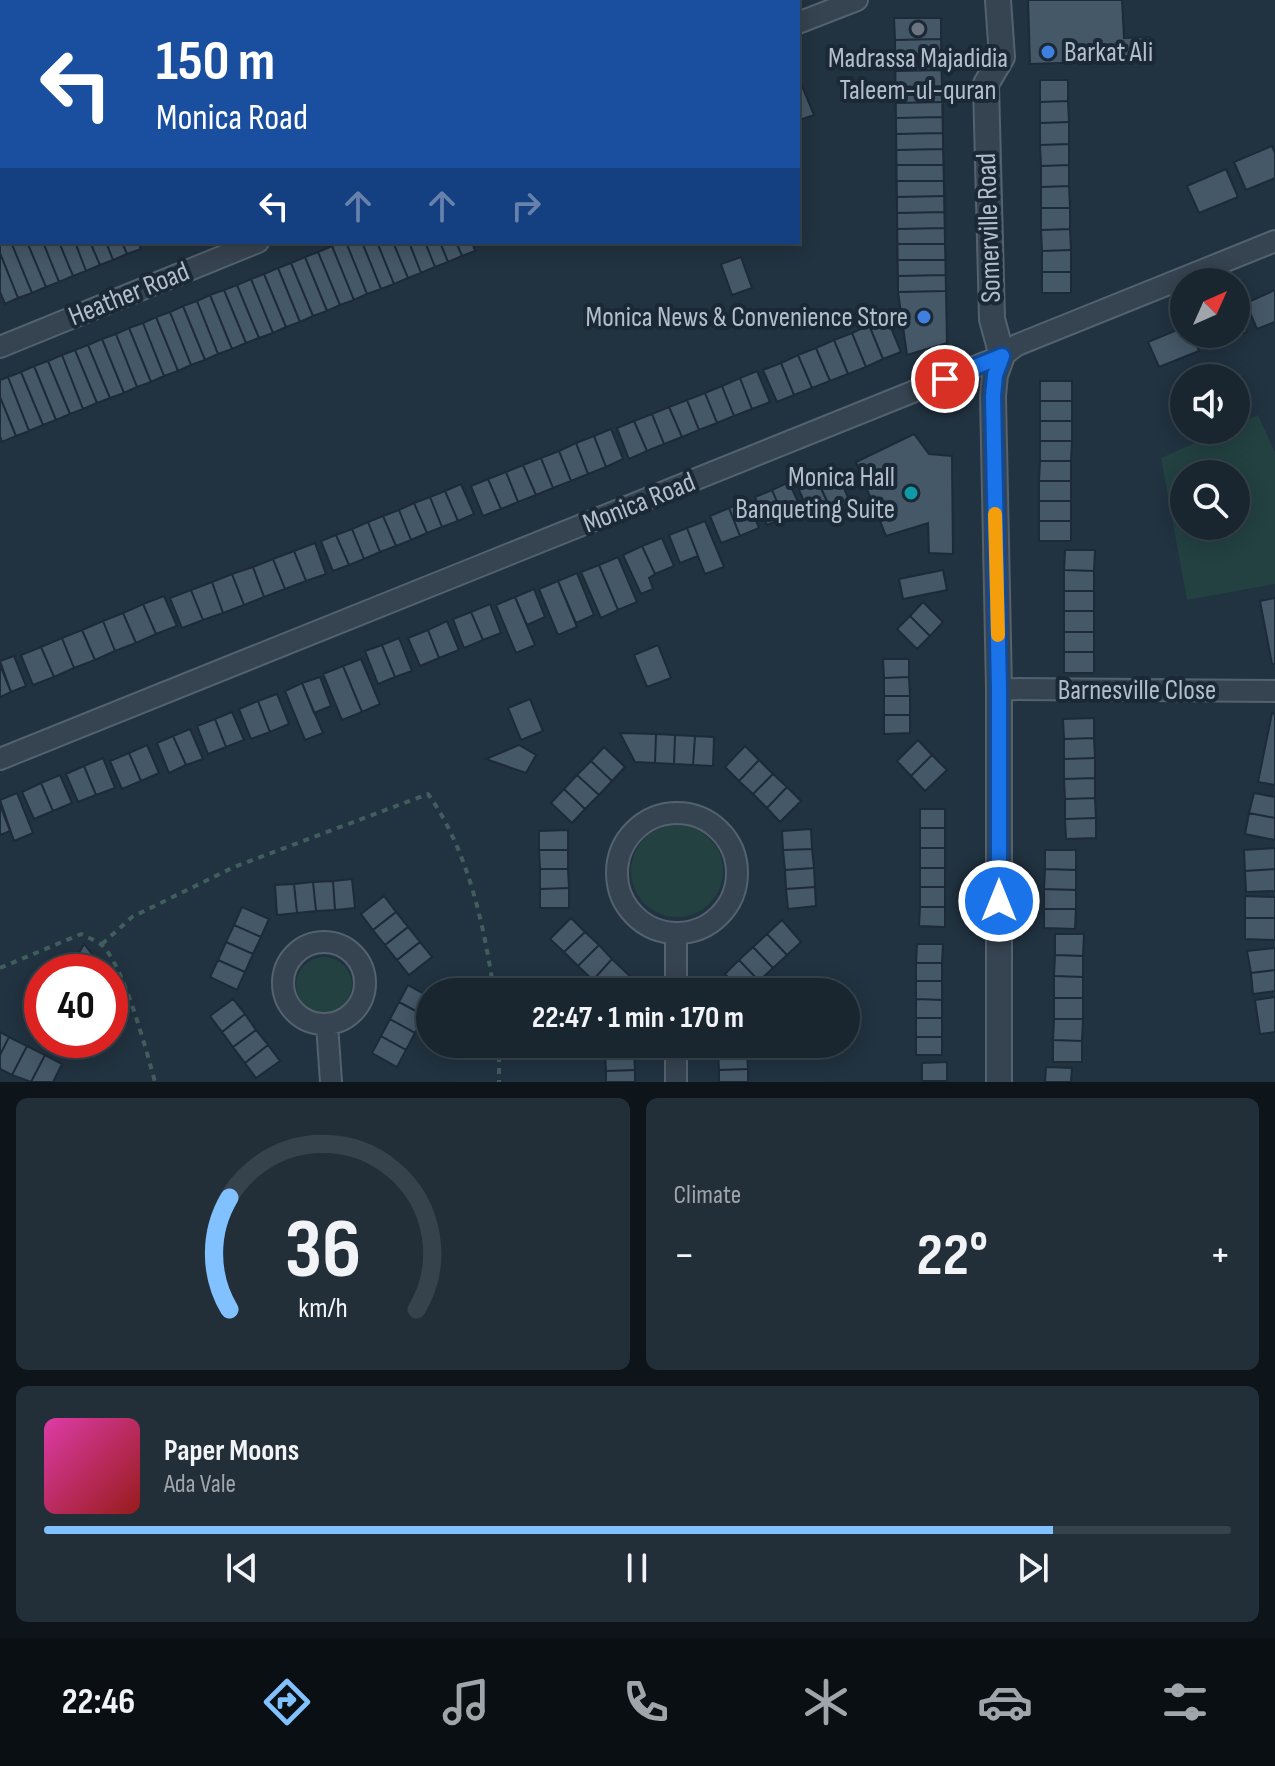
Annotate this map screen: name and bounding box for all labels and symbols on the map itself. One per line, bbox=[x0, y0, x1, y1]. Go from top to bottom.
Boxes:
marker: Madrassa Majadidia Taleem-ul-quran bbox=[909, 20, 927, 38]
place label: Barkat Ali bbox=[1064, 36, 1153, 69]
place label: Madrassa Majadidia Taleem-ul-quran bbox=[828, 42, 1008, 107]
marker: Barkat Ali bbox=[1039, 43, 1057, 61]
street label: Somerville Road bbox=[970, 153, 1008, 303]
street label: Heather Road bbox=[64, 255, 194, 333]
north arrow bbox=[1170, 268, 1250, 348]
place label: Monica News & Convenience Store bbox=[586, 301, 908, 334]
marker: Monica News & Convenience Store bbox=[915, 308, 933, 326]
pin bbox=[911, 345, 979, 413]
place label: Monica Hall Banqueting Suite bbox=[735, 461, 895, 526]
street label: Monica Road bbox=[578, 466, 700, 540]
marker: Monica Hall Banqueting Suite bbox=[902, 484, 920, 502]
street label: Barnesville Close bbox=[1058, 674, 1216, 707]
position arrow bbox=[957, 859, 1041, 943]
speed limit sign: 40 bbox=[24, 954, 128, 1058]

